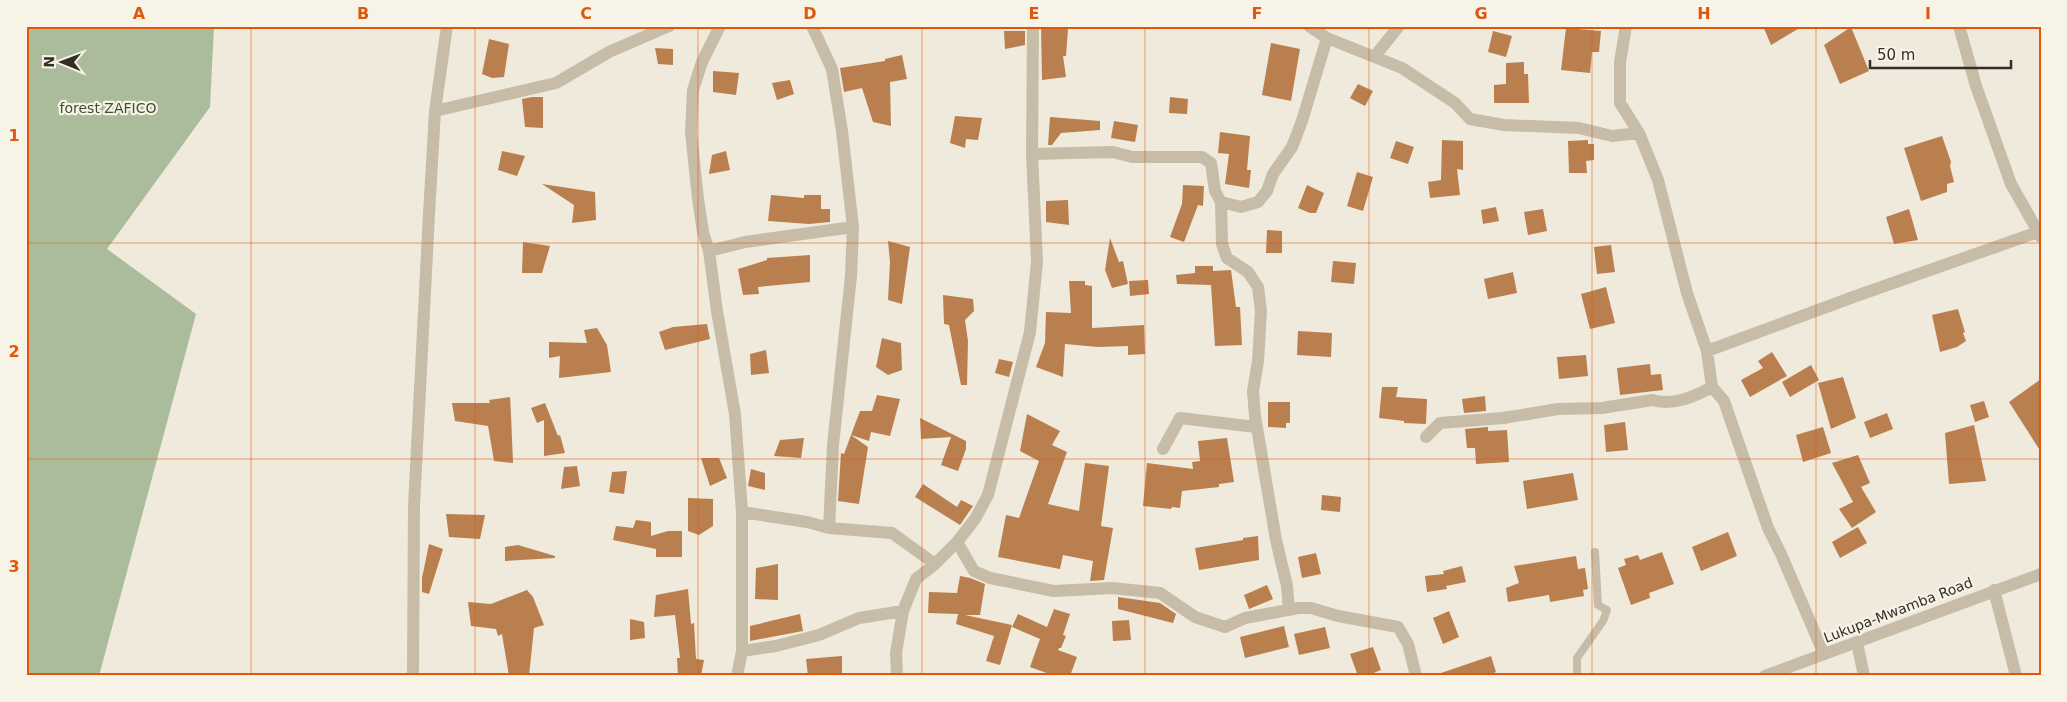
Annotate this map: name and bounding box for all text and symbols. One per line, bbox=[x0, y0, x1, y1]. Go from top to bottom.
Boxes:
text: A bbox=[133, 4, 146, 23]
text: B bbox=[357, 4, 369, 23]
text: C bbox=[580, 4, 592, 23]
text: D bbox=[803, 4, 817, 23]
text: E bbox=[1029, 4, 1039, 23]
text: F bbox=[1252, 4, 1262, 23]
text: G bbox=[1474, 4, 1488, 23]
text: H bbox=[1697, 4, 1711, 23]
text: I bbox=[1925, 4, 1931, 23]
north arrow bbox=[38, 38, 88, 88]
scale bar bbox=[1870, 38, 2011, 70]
text: 50 m bbox=[1877, 46, 1915, 64]
text: N bbox=[41, 56, 57, 68]
park label: forest ZAFICO bbox=[60, 100, 156, 116]
text: 1 bbox=[8, 126, 20, 145]
text: 2 bbox=[8, 342, 20, 361]
text: 3 bbox=[8, 557, 20, 576]
street label: Lukupa-Mwamba Road bbox=[1821, 574, 1975, 646]

